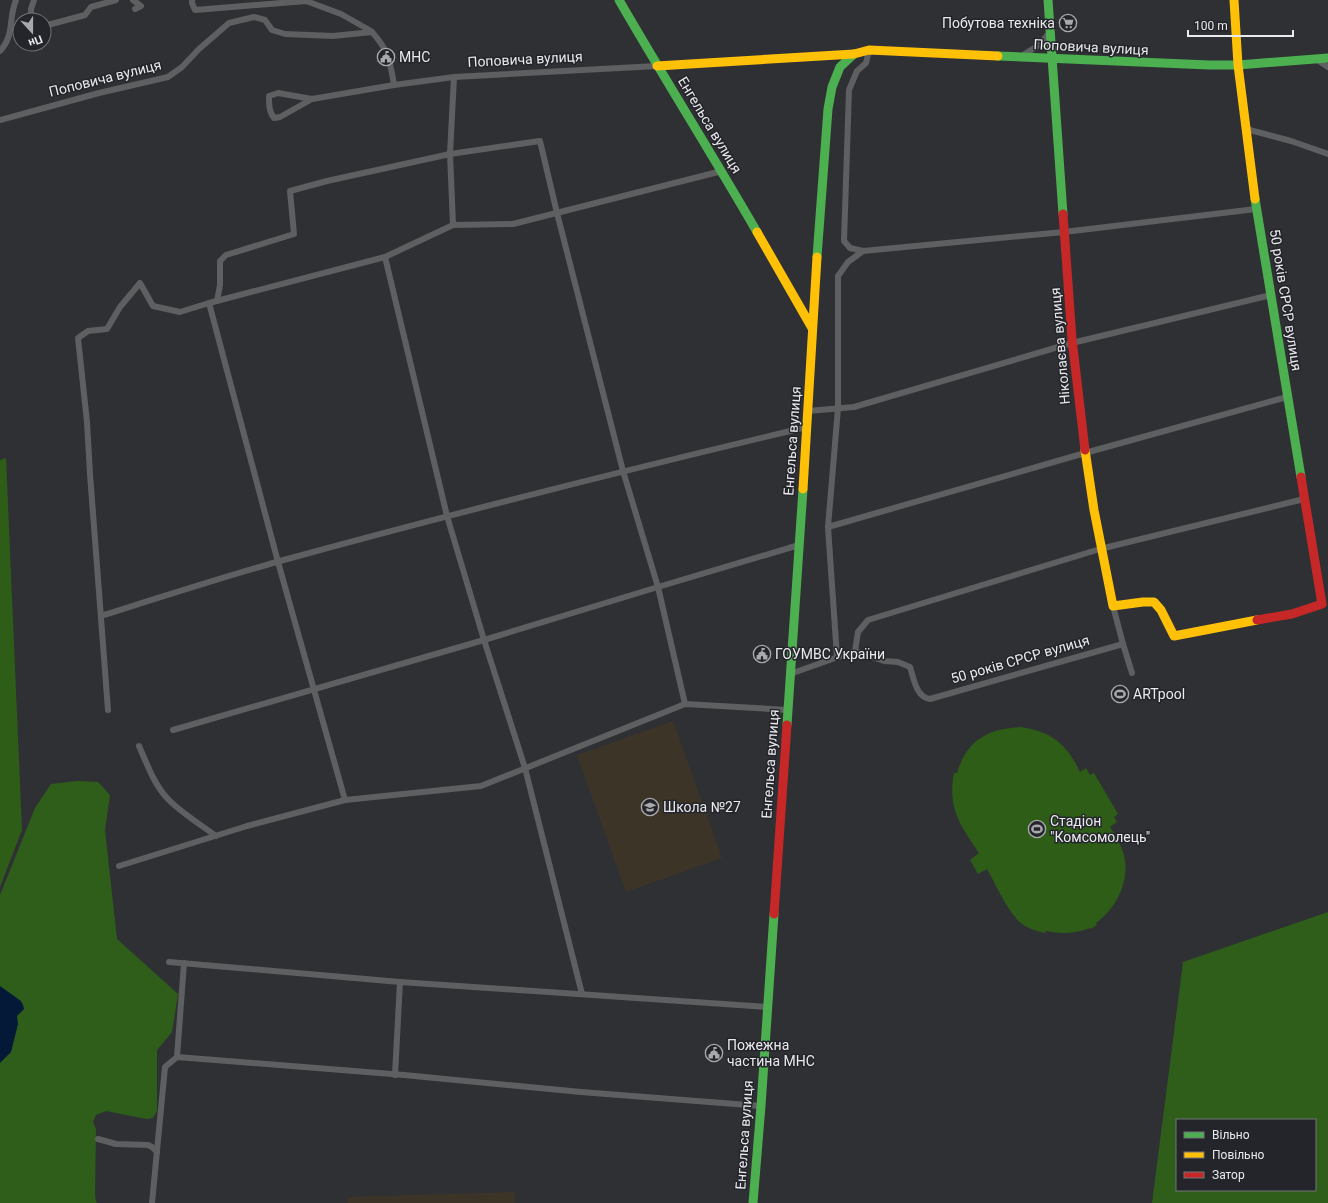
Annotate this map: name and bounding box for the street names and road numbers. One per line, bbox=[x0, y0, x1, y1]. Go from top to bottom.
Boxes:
street label: Поповича вулиця bbox=[1033, 36, 1149, 58]
street label: Поповича вулиця bbox=[467, 48, 583, 70]
street label: Поповича вулиця bbox=[47, 56, 163, 100]
street label: Енгельса вулиця bbox=[675, 74, 745, 176]
street label: 50 років СРСР вулиця bbox=[1267, 228, 1305, 372]
street label: Ніколаєва вулиця bbox=[1047, 287, 1073, 405]
street label: Енгельса вулиця bbox=[780, 386, 804, 496]
street label: 50 років СРСР вулиця bbox=[949, 632, 1091, 686]
street label: Енгельса вулиця bbox=[758, 709, 782, 819]
street label: Енгельса вулиця bbox=[732, 1080, 756, 1190]

